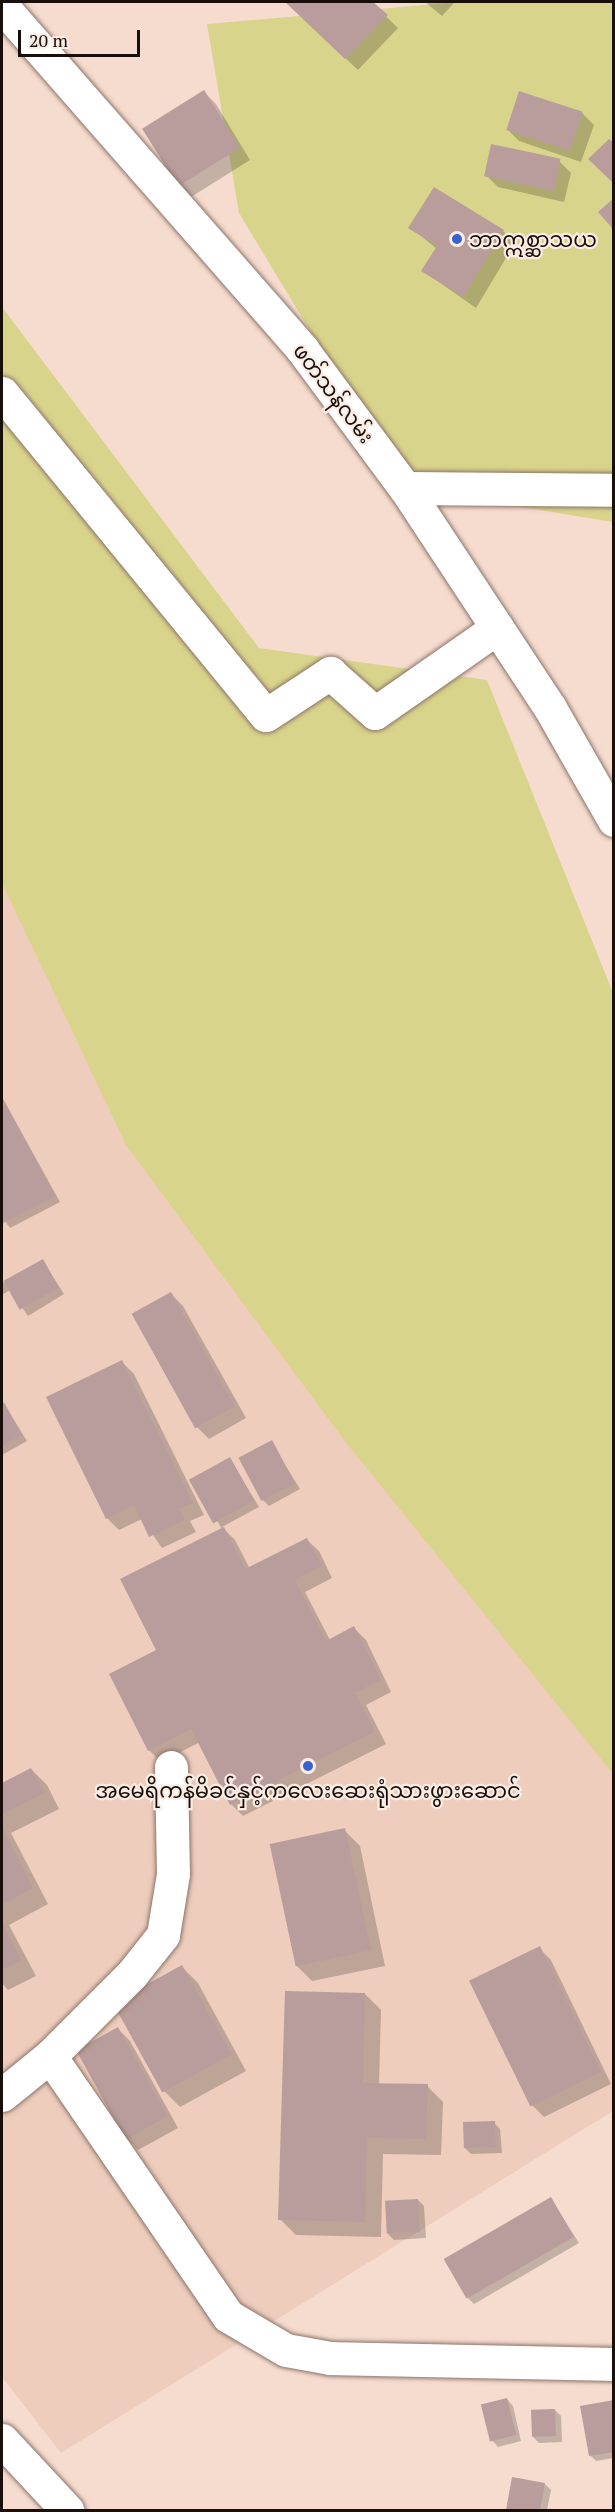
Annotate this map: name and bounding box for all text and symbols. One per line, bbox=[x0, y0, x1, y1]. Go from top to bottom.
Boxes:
scale bar bbox=[21, 18, 142, 56]
text: 20 m bbox=[29, 28, 68, 52]
place label: ဘာဣစ္ဆာသယ bbox=[469, 226, 597, 252]
marker: ဘာဣစ္ဆာသယ bbox=[450, 232, 464, 246]
street label: ဖတ်သန်လမ်း bbox=[288, 338, 380, 448]
marker: အမေရိကန်မိခင်နှင့်ကလေးဆေးရုံသားဖွားဆောင် bbox=[299, 1757, 317, 1775]
place label: အမေရိကန်မိခင်နှင့်ကလေးဆေးရုံသားဖွားဆောင် bbox=[95, 1777, 521, 1803]

